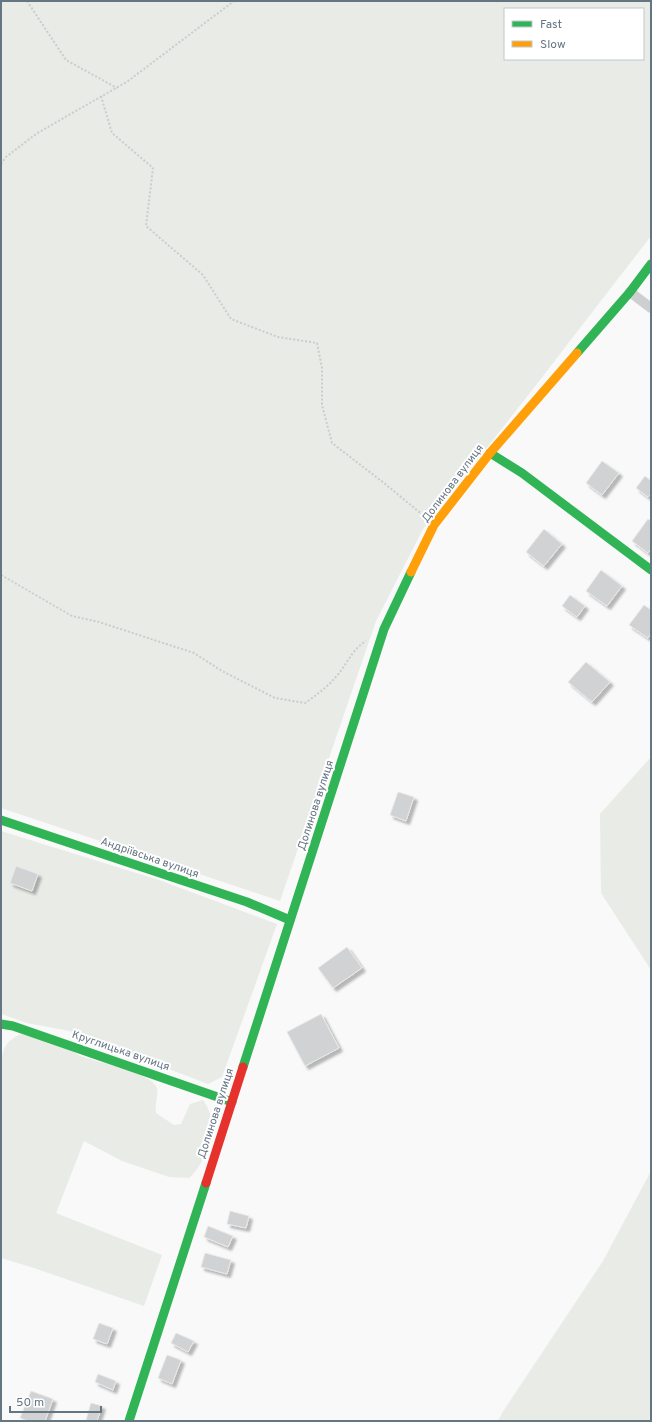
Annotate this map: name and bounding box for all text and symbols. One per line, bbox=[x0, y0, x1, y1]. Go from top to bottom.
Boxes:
legend bbox=[504, 8, 644, 60]
text: Fast bbox=[540, 17, 562, 33]
text: Slow bbox=[540, 37, 566, 53]
street label: Долинова вулиця bbox=[419, 442, 487, 525]
street label: Долинова вулиця bbox=[295, 758, 337, 852]
street label: Андріївська вулиця bbox=[99, 835, 201, 881]
street label: Круглицька вулиця bbox=[70, 1028, 171, 1074]
street label: Долинова вулиця bbox=[195, 1066, 237, 1160]
scale bar bbox=[10, 1388, 101, 1414]
text: 50 m bbox=[16, 1395, 44, 1411]

